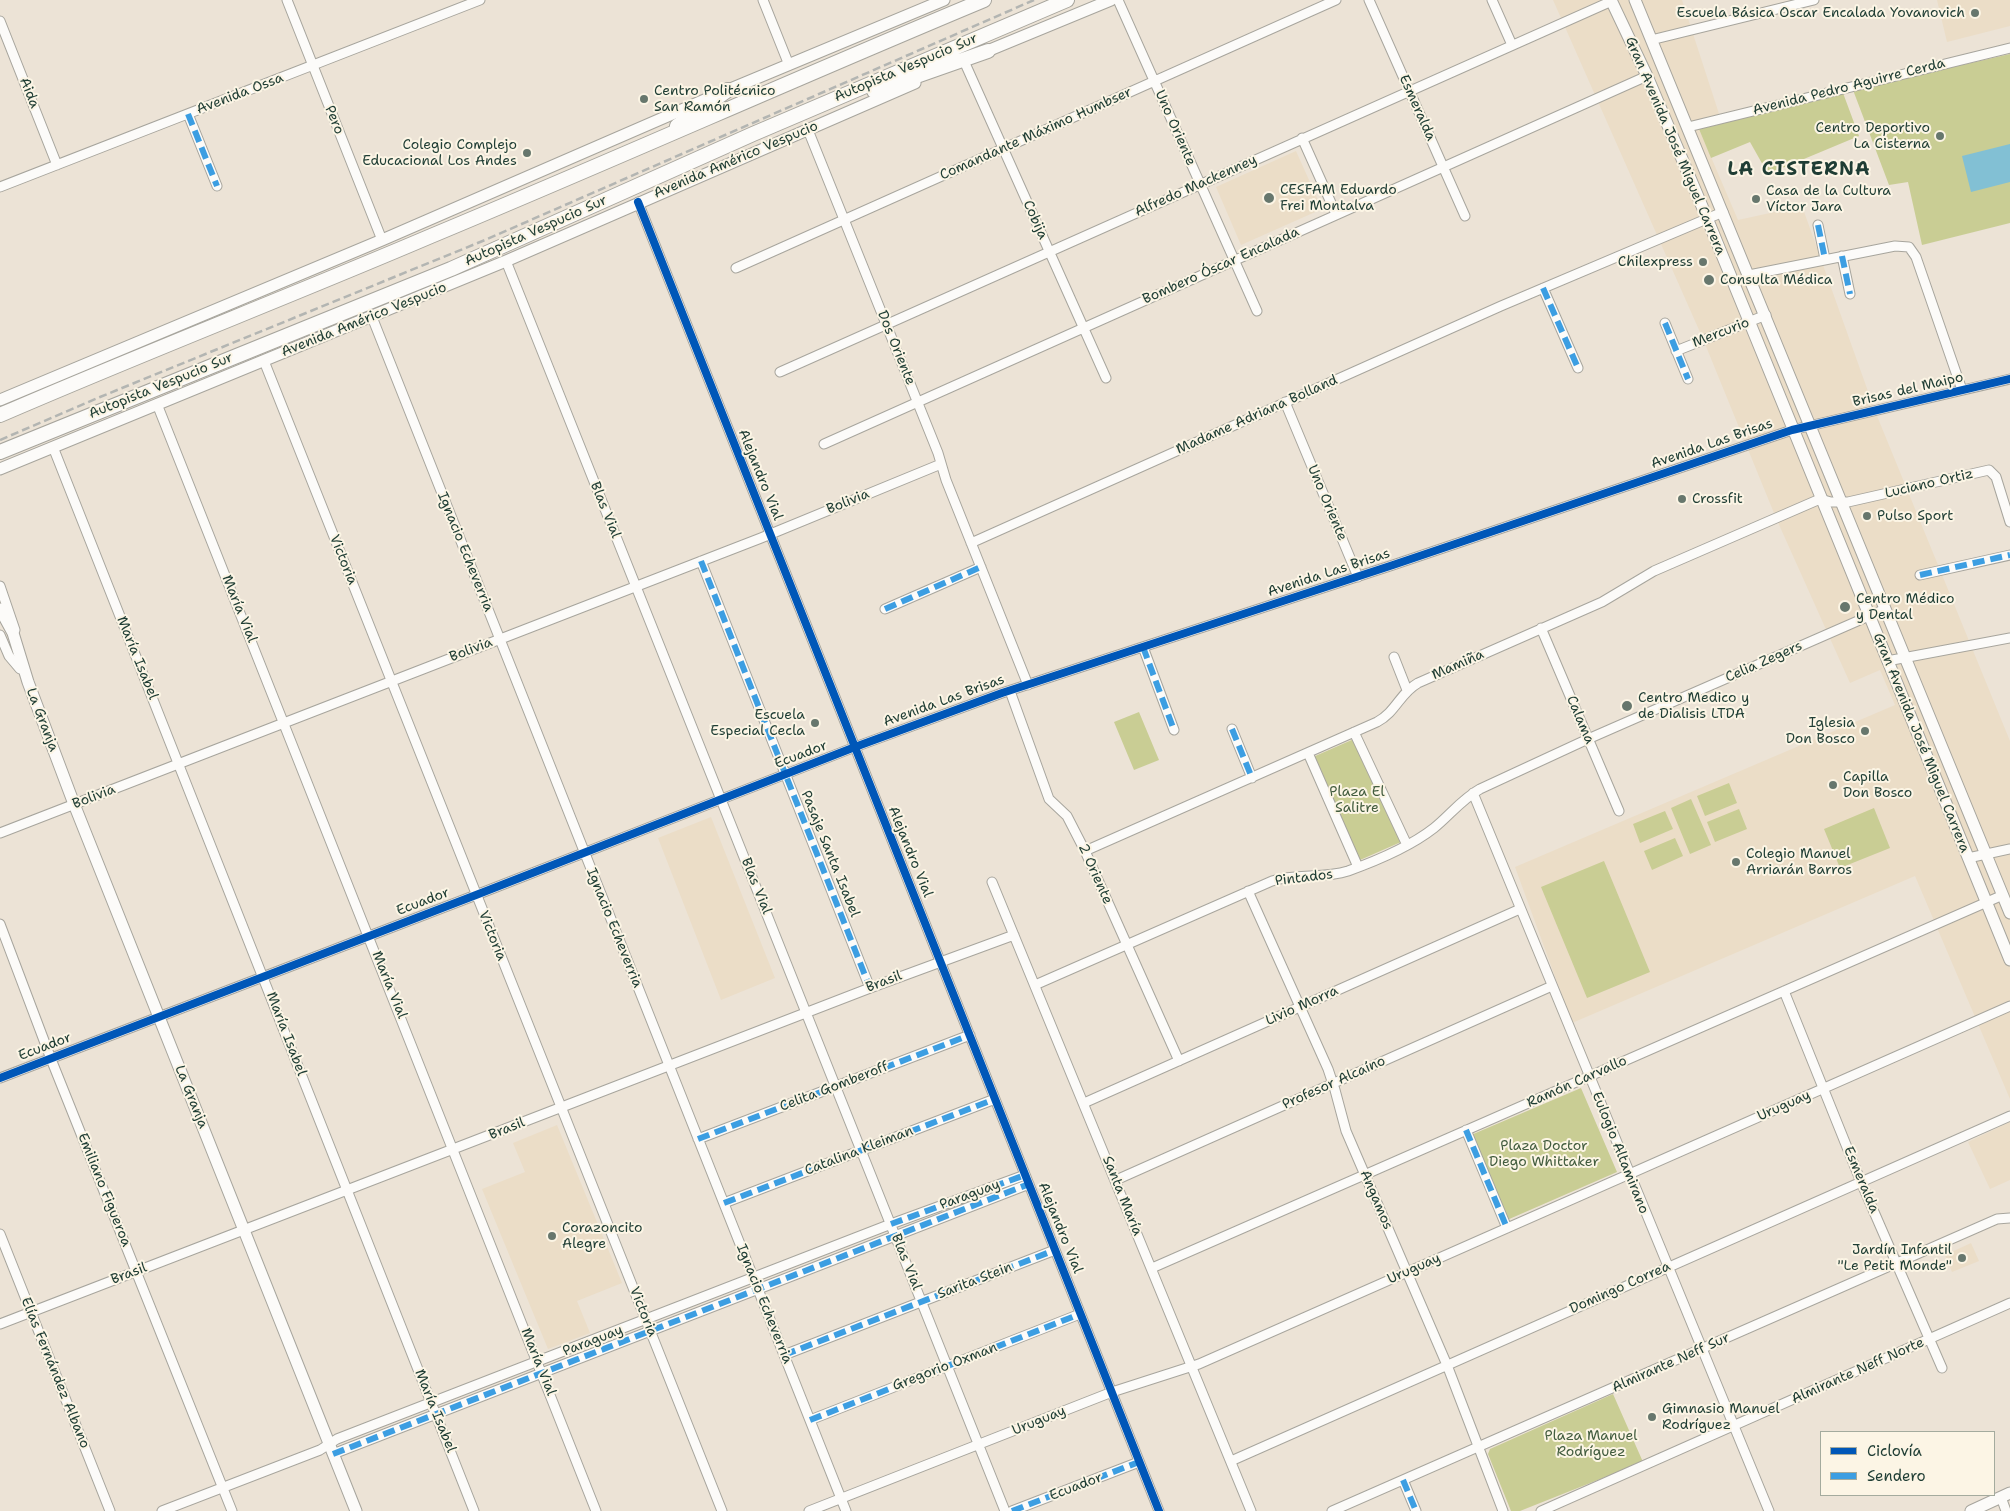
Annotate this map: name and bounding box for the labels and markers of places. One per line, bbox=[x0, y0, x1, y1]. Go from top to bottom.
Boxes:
place label: Escuela Básica Oscar Encalada Yovanovich bbox=[1677, 5, 1965, 21]
marker: Escuela Básica Oscar Encalada Yovanovich bbox=[1969, 7, 1981, 19]
place label: Centro Politécnico San Ramón bbox=[654, 83, 775, 115]
marker: Centro Politécnico San Ramón bbox=[638, 93, 650, 105]
place label: Centro Deportivo La Cisterna bbox=[1816, 120, 1930, 152]
marker: Centro Deportivo La Cisterna bbox=[1934, 130, 1946, 142]
place label: Colegio Complejo Educacional Los Andes bbox=[362, 137, 517, 170]
marker: Colegio Complejo Educacional Los Andes bbox=[521, 147, 533, 159]
place label: CESFAM Eduardo Frei Montalva bbox=[1280, 182, 1397, 214]
place label: Casa de la Cultura Víctor Jara bbox=[1766, 183, 1891, 216]
marker: CESFAM Eduardo Frei Montalva bbox=[1262, 191, 1276, 205]
marker: Casa de la Cultura Víctor Jara bbox=[1750, 193, 1762, 205]
place label: Chilexpress bbox=[1618, 254, 1693, 270]
marker: Chilexpress bbox=[1697, 256, 1709, 268]
place label: Consulta Médica bbox=[1720, 272, 1833, 288]
marker: Consulta Médica bbox=[1702, 273, 1716, 287]
place label: Crossfit bbox=[1692, 491, 1743, 507]
marker: Crossfit bbox=[1676, 493, 1688, 505]
place label: Pulso Sport bbox=[1877, 508, 1953, 524]
marker: Pulso Sport bbox=[1861, 510, 1873, 522]
place label: Centro Médico y Dental bbox=[1856, 591, 1955, 624]
marker: Centro Médico y Dental bbox=[1838, 600, 1852, 614]
place label: Centro Medico y de Dialisis LTDA bbox=[1638, 690, 1749, 722]
marker: Centro Medico y de Dialisis LTDA bbox=[1620, 699, 1634, 713]
place label: Escuela Especial Cecla bbox=[710, 707, 805, 740]
place label: Iglesia Don Bosco bbox=[1786, 715, 1855, 748]
marker: Escuela Especial Cecla bbox=[809, 717, 821, 729]
marker: Iglesia Don Bosco bbox=[1859, 725, 1871, 737]
place label: Capilla Don Bosco bbox=[1843, 769, 1912, 802]
marker: Capilla Don Bosco bbox=[1827, 779, 1839, 791]
place label: Colegio Manuel Arriarán Barros bbox=[1746, 846, 1852, 879]
marker: Colegio Manuel Arriarán Barros bbox=[1730, 856, 1742, 868]
place label: Corazoncito Alegre bbox=[562, 1220, 642, 1252]
marker: Corazoncito Alegre bbox=[546, 1230, 558, 1242]
place label: Jardín Infantil "Le Petit Monde" bbox=[1838, 1242, 1952, 1274]
marker: Jardín Infantil "Le Petit Monde" bbox=[1956, 1252, 1968, 1264]
place label: Gimnasio Manuel Rodríguez bbox=[1662, 1401, 1780, 1434]
marker: Gimnasio Manuel Rodríguez bbox=[1646, 1411, 1658, 1423]

